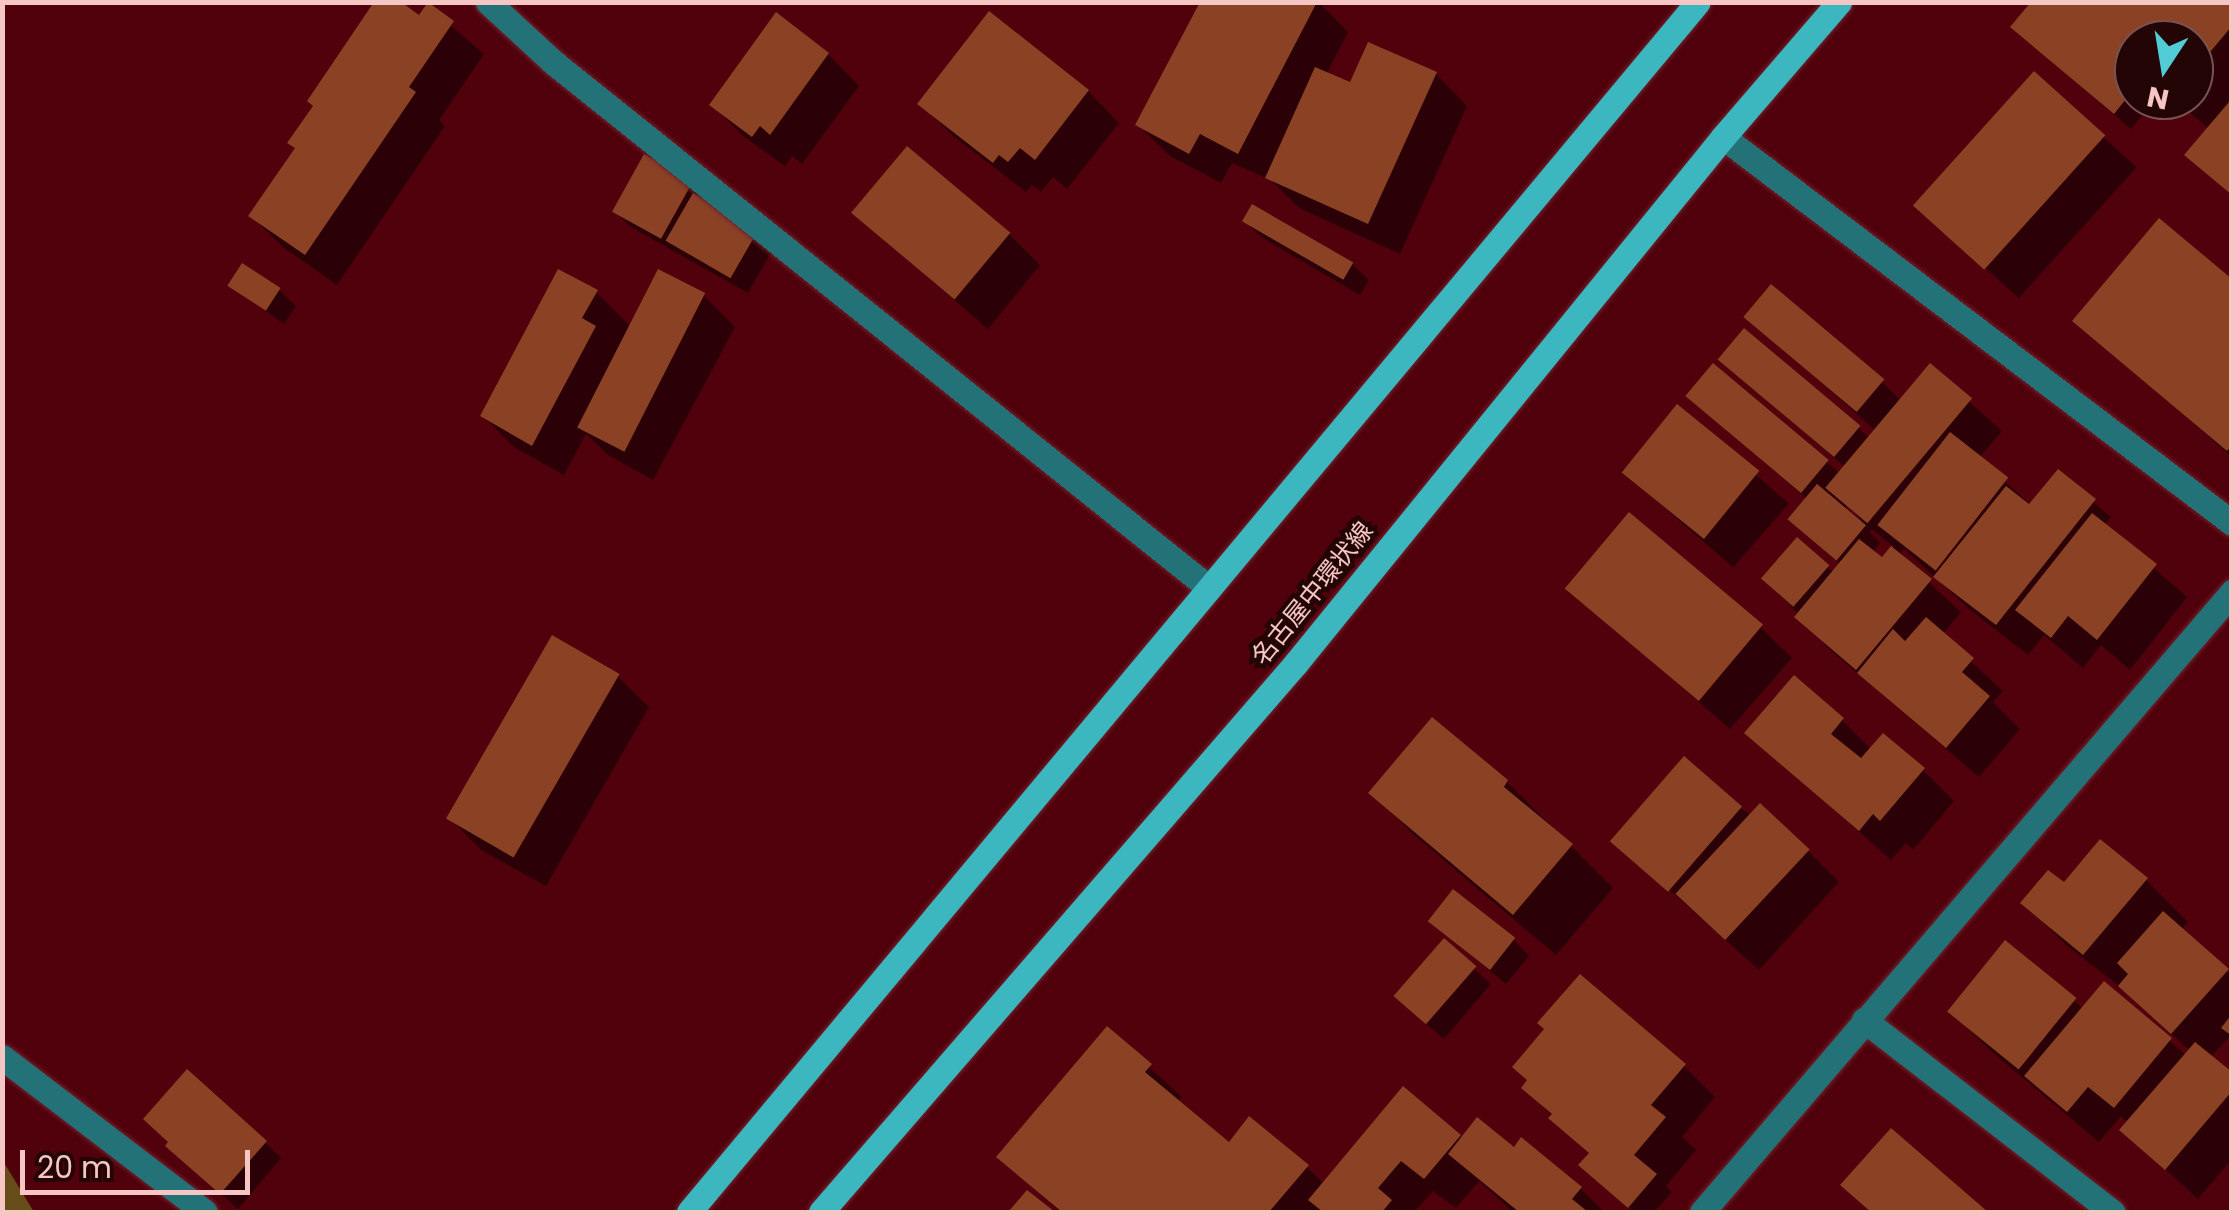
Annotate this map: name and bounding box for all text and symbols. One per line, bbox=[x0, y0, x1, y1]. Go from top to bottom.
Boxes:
north arrow bbox=[2114, 20, 2214, 120]
text: N bbox=[2144, 77, 2172, 119]
street label: 名古屋中環状線 bbox=[1246, 517, 1380, 671]
scale bar bbox=[25, 1130, 255, 1192]
text: 20 m bbox=[37, 1146, 112, 1189]

